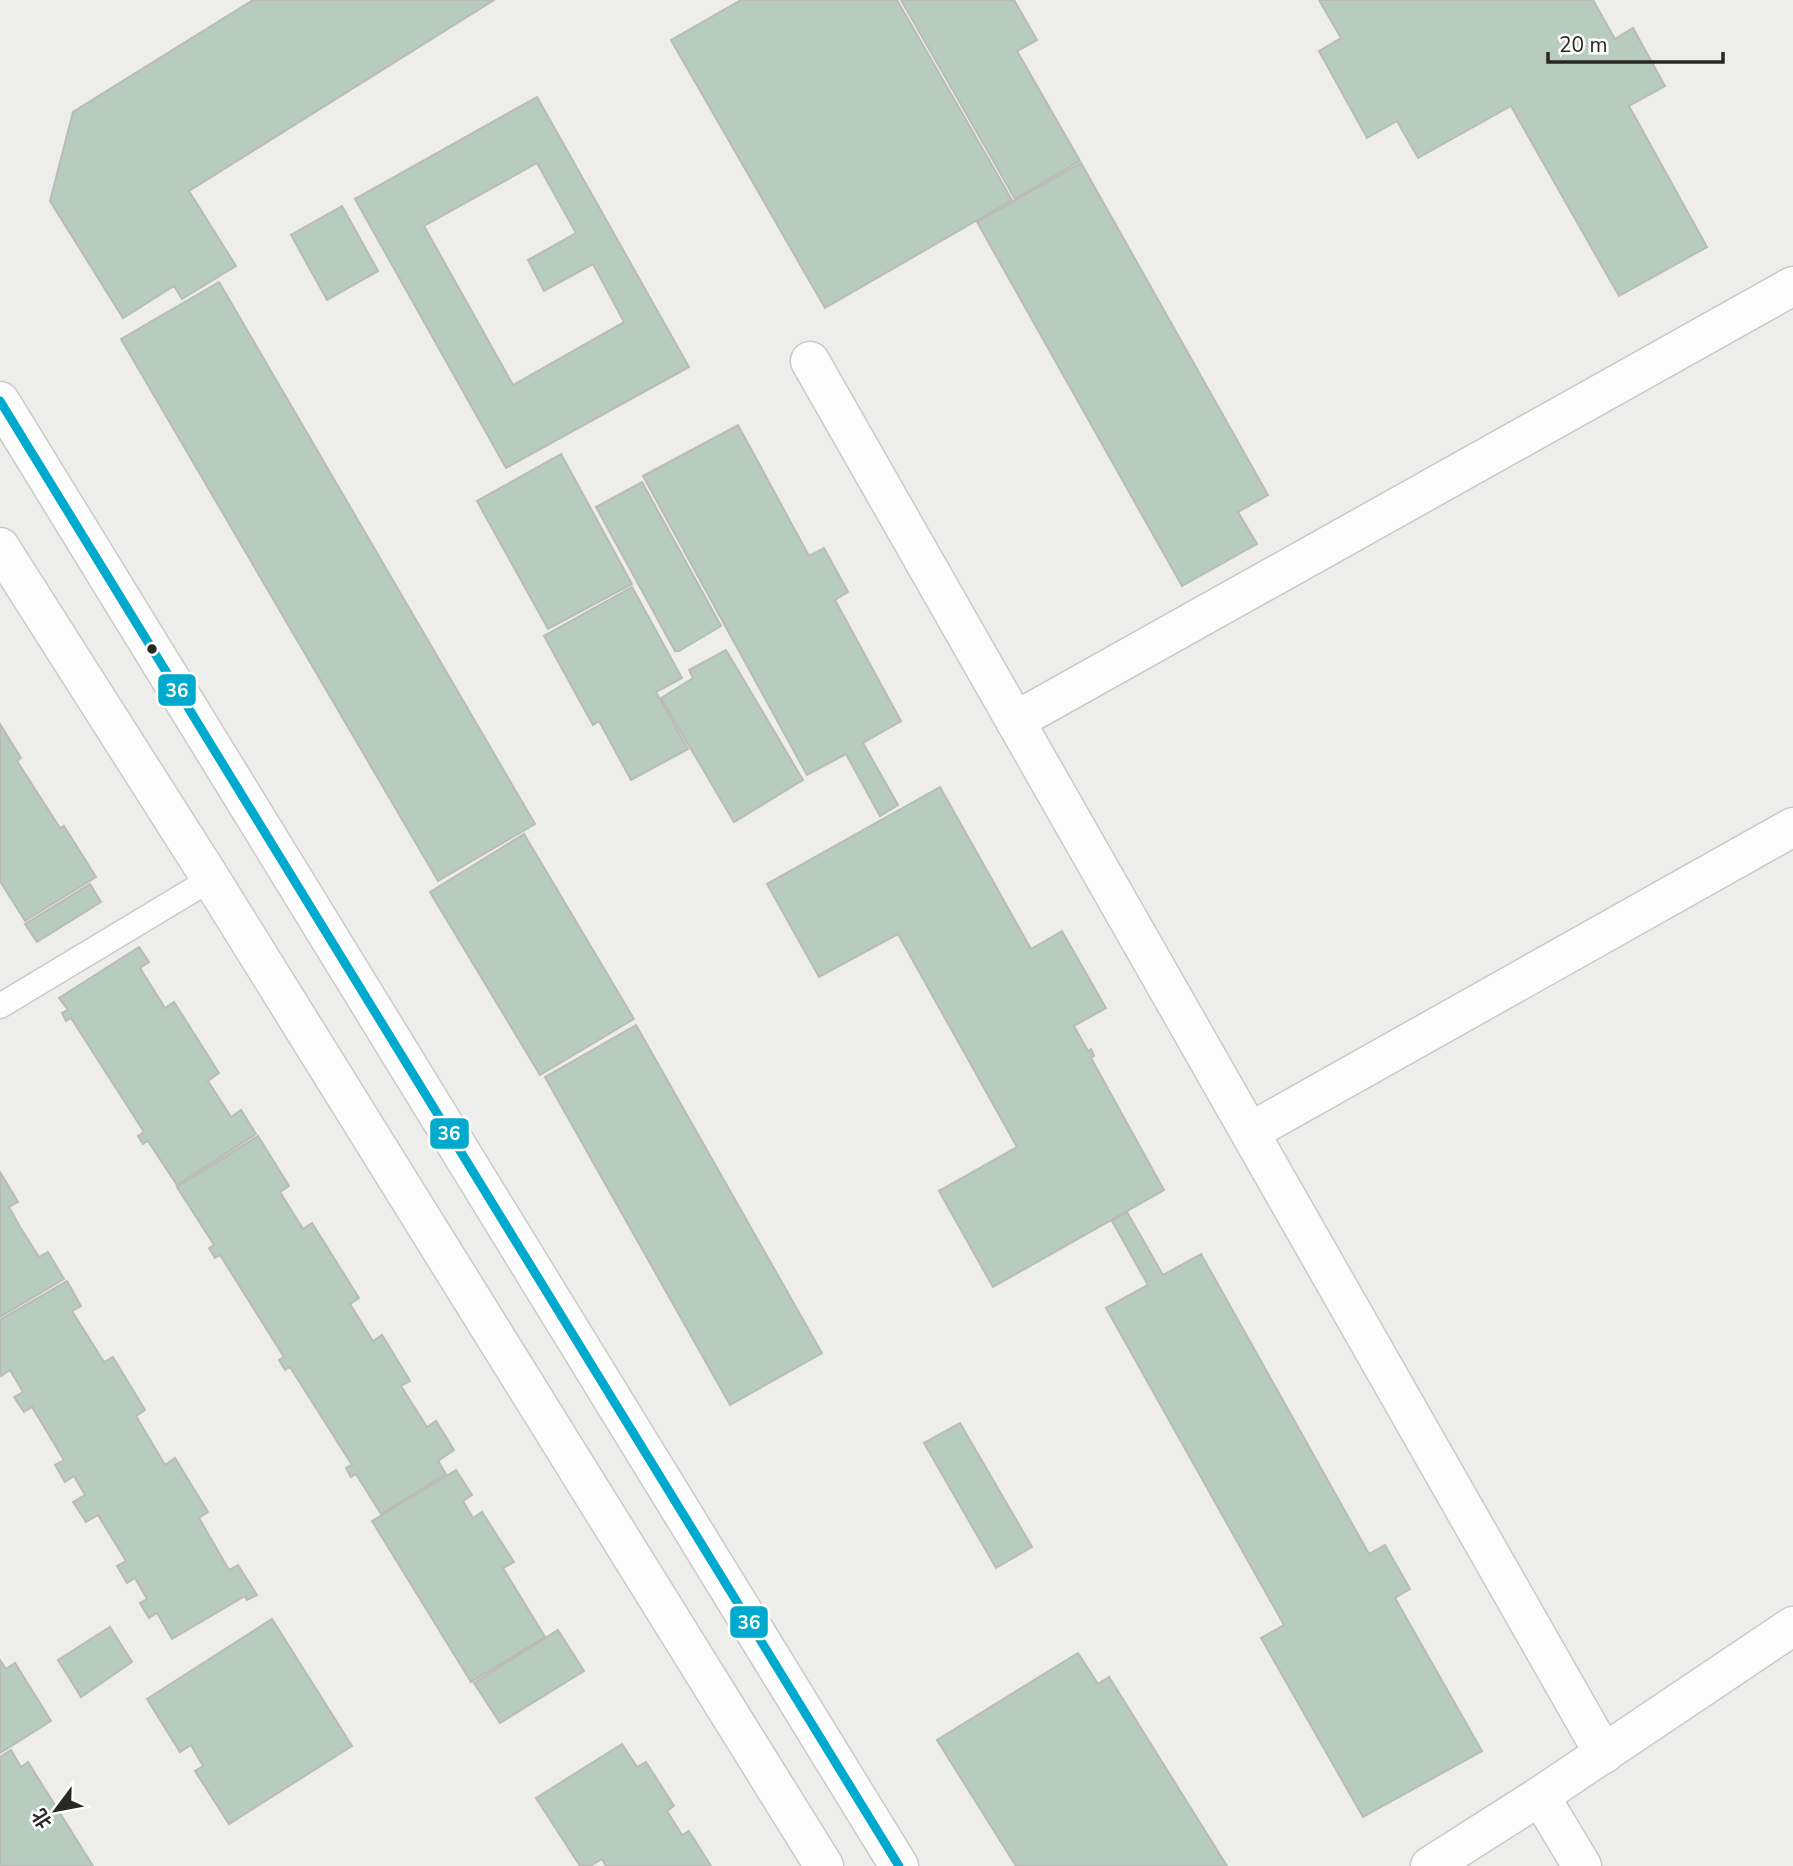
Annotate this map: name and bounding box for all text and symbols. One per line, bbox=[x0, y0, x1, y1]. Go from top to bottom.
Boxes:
scale bar bbox=[1548, 21, 1723, 65]
text: 20 m bbox=[1559, 31, 1608, 59]
unlabelled marker bbox=[145, 642, 159, 656]
line badge: 36 bbox=[157, 673, 197, 707]
text: 36 bbox=[166, 678, 188, 704]
line badge: 36 bbox=[429, 1117, 470, 1150]
text: 36 bbox=[438, 1121, 460, 1147]
line badge: 36 bbox=[729, 1605, 769, 1639]
text: 36 bbox=[738, 1610, 760, 1636]
north arrow bbox=[21, 1775, 91, 1845]
text: 北 bbox=[26, 1804, 58, 1833]

